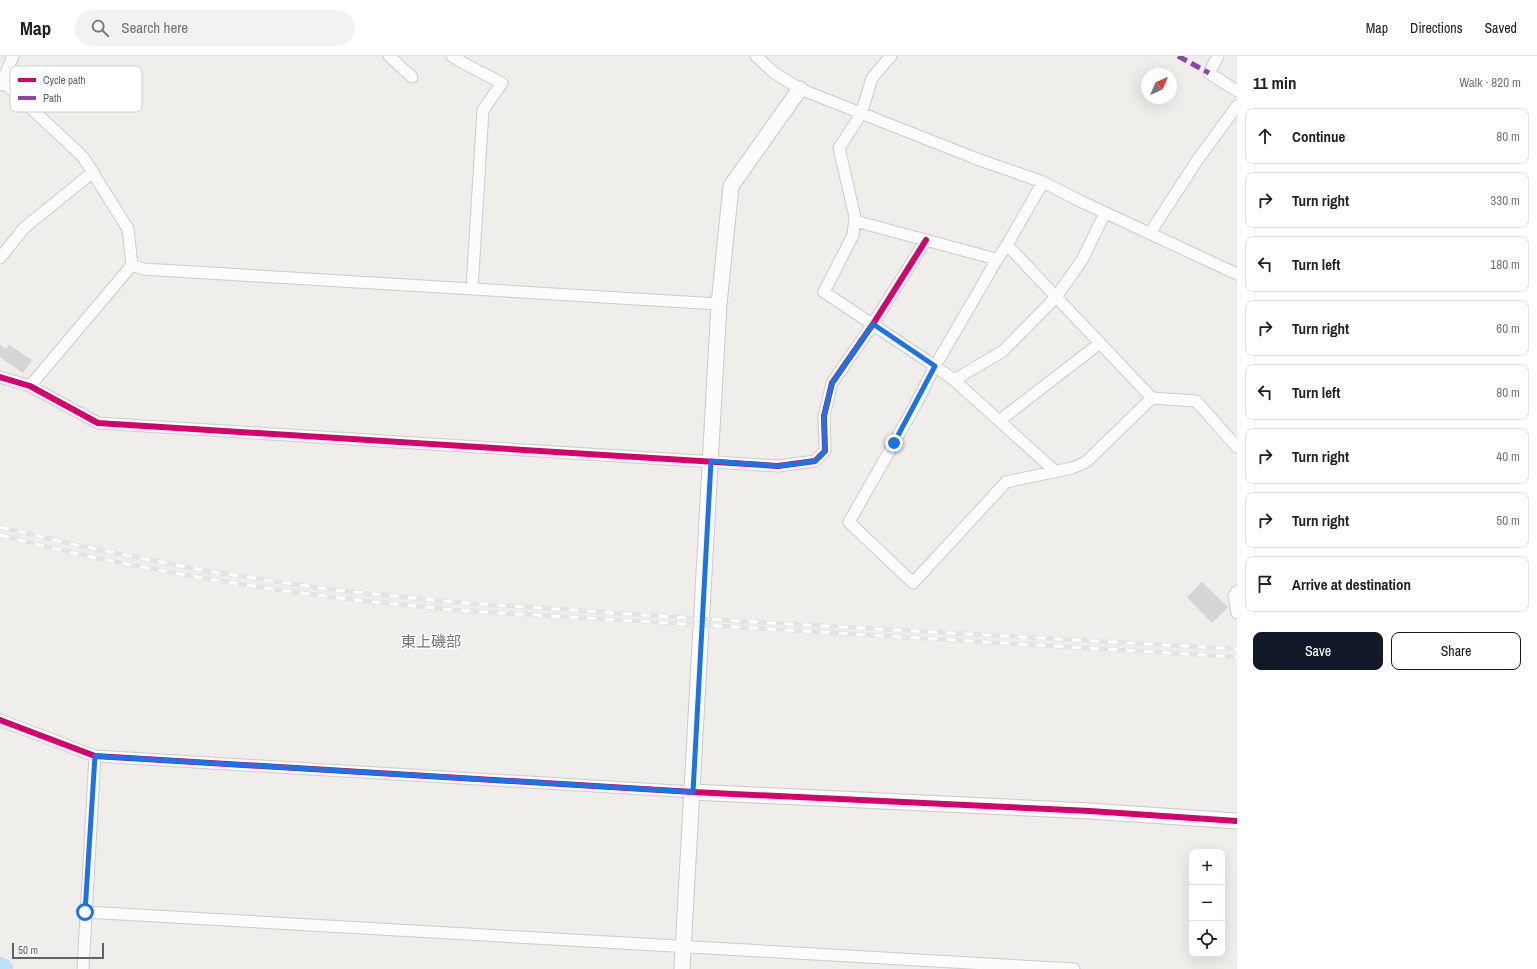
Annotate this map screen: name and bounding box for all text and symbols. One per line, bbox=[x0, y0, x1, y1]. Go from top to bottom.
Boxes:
search box bbox=[75, 10, 355, 46]
text: Map bbox=[20, 15, 51, 41]
icon: search bbox=[89, 17, 111, 39]
text: Search here bbox=[121, 17, 188, 38]
text: Map bbox=[1366, 19, 1388, 37]
text: Directions bbox=[1410, 19, 1462, 37]
text: Saved bbox=[1484, 19, 1517, 37]
legend bbox=[10, 66, 142, 112]
north arrow bbox=[1141, 68, 1177, 104]
text: 11 min bbox=[1253, 71, 1296, 94]
text: Cycle path bbox=[43, 73, 86, 87]
text: Walk · 820 m bbox=[1459, 74, 1521, 91]
text: Path bbox=[43, 91, 62, 105]
icon: ahead bbox=[1254, 125, 1276, 147]
text: Continue bbox=[1292, 126, 1345, 147]
text: 80 m bbox=[1496, 128, 1520, 145]
icon: right bbox=[1254, 189, 1276, 211]
text: Turn right bbox=[1292, 190, 1349, 211]
text: 330 m bbox=[1490, 192, 1520, 209]
icon: left bbox=[1254, 253, 1276, 275]
text: Turn left bbox=[1292, 254, 1340, 275]
text: 180 m bbox=[1490, 256, 1520, 273]
icon: right bbox=[1254, 317, 1276, 339]
text: Turn right bbox=[1292, 318, 1349, 339]
text: 60 m bbox=[1496, 320, 1520, 337]
icon: left bbox=[1254, 381, 1276, 403]
text: Turn left bbox=[1292, 382, 1340, 403]
text: 80 m bbox=[1496, 384, 1520, 401]
route end bbox=[885, 434, 903, 452]
icon: right bbox=[1254, 445, 1276, 467]
text: Turn right bbox=[1292, 446, 1349, 467]
text: 40 m bbox=[1496, 448, 1520, 465]
icon: right bbox=[1254, 509, 1276, 531]
text: Turn right bbox=[1292, 510, 1349, 531]
text: 50 m bbox=[1496, 512, 1520, 529]
icon: arrive bbox=[1254, 573, 1276, 595]
text: Arrive at destination bbox=[1292, 574, 1411, 595]
district label: 東上磯部 bbox=[401, 631, 461, 652]
button: Save bbox=[1253, 632, 1383, 670]
button: Share bbox=[1391, 632, 1521, 670]
map controls bbox=[1189, 849, 1225, 957]
button: + bbox=[1189, 849, 1225, 885]
button: − bbox=[1189, 885, 1225, 921]
route start bbox=[76, 903, 94, 921]
button: locate bbox=[1189, 921, 1225, 957]
scale bar bbox=[12, 941, 104, 960]
text: 50 m bbox=[18, 943, 38, 957]

